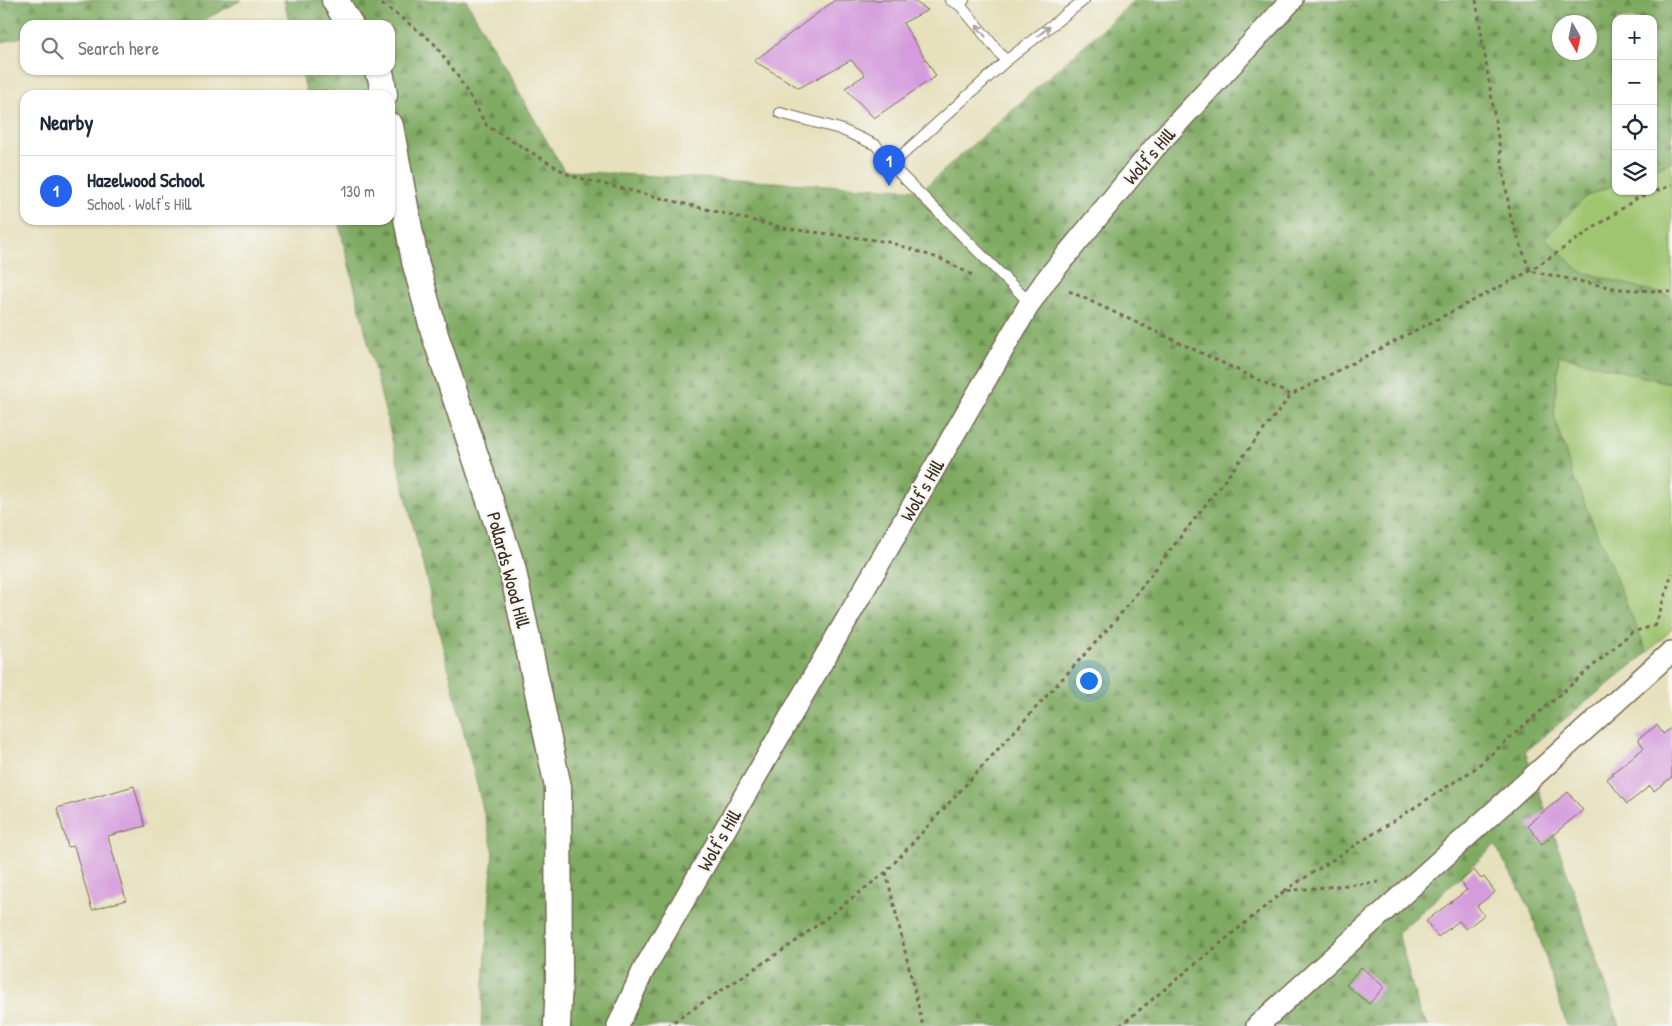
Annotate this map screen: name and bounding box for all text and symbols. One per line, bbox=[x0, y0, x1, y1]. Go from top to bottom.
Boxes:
north arrow bbox=[1552, 15, 1597, 60]
map controls bbox=[1612, 15, 1657, 195]
button: + bbox=[1612, 15, 1657, 60]
search box bbox=[20, 20, 395, 75]
one-way arrow bbox=[975, 25, 986, 38]
one-way arrow bbox=[1037, 26, 1050, 37]
icon: search bbox=[38, 34, 66, 62]
text: Search here bbox=[78, 35, 159, 61]
button: − bbox=[1612, 60, 1657, 105]
button: locate bbox=[1612, 105, 1657, 150]
text: Nearby bbox=[40, 108, 93, 137]
street label: Wolf's Hill bbox=[1117, 121, 1181, 190]
pin: 1 bbox=[873, 145, 905, 186]
button: layers bbox=[1612, 150, 1657, 195]
text: Hazelwood School bbox=[87, 167, 204, 193]
text: 1 bbox=[53, 180, 59, 202]
text: 130 m bbox=[340, 180, 375, 202]
text: School · Wolf's Hill bbox=[87, 193, 192, 215]
street label: Wolf's Hill bbox=[894, 454, 951, 526]
street label: Pollards Wood Hill bbox=[481, 509, 537, 632]
your location bbox=[1076, 668, 1102, 694]
street label: Wolf's Hill bbox=[691, 804, 748, 876]

